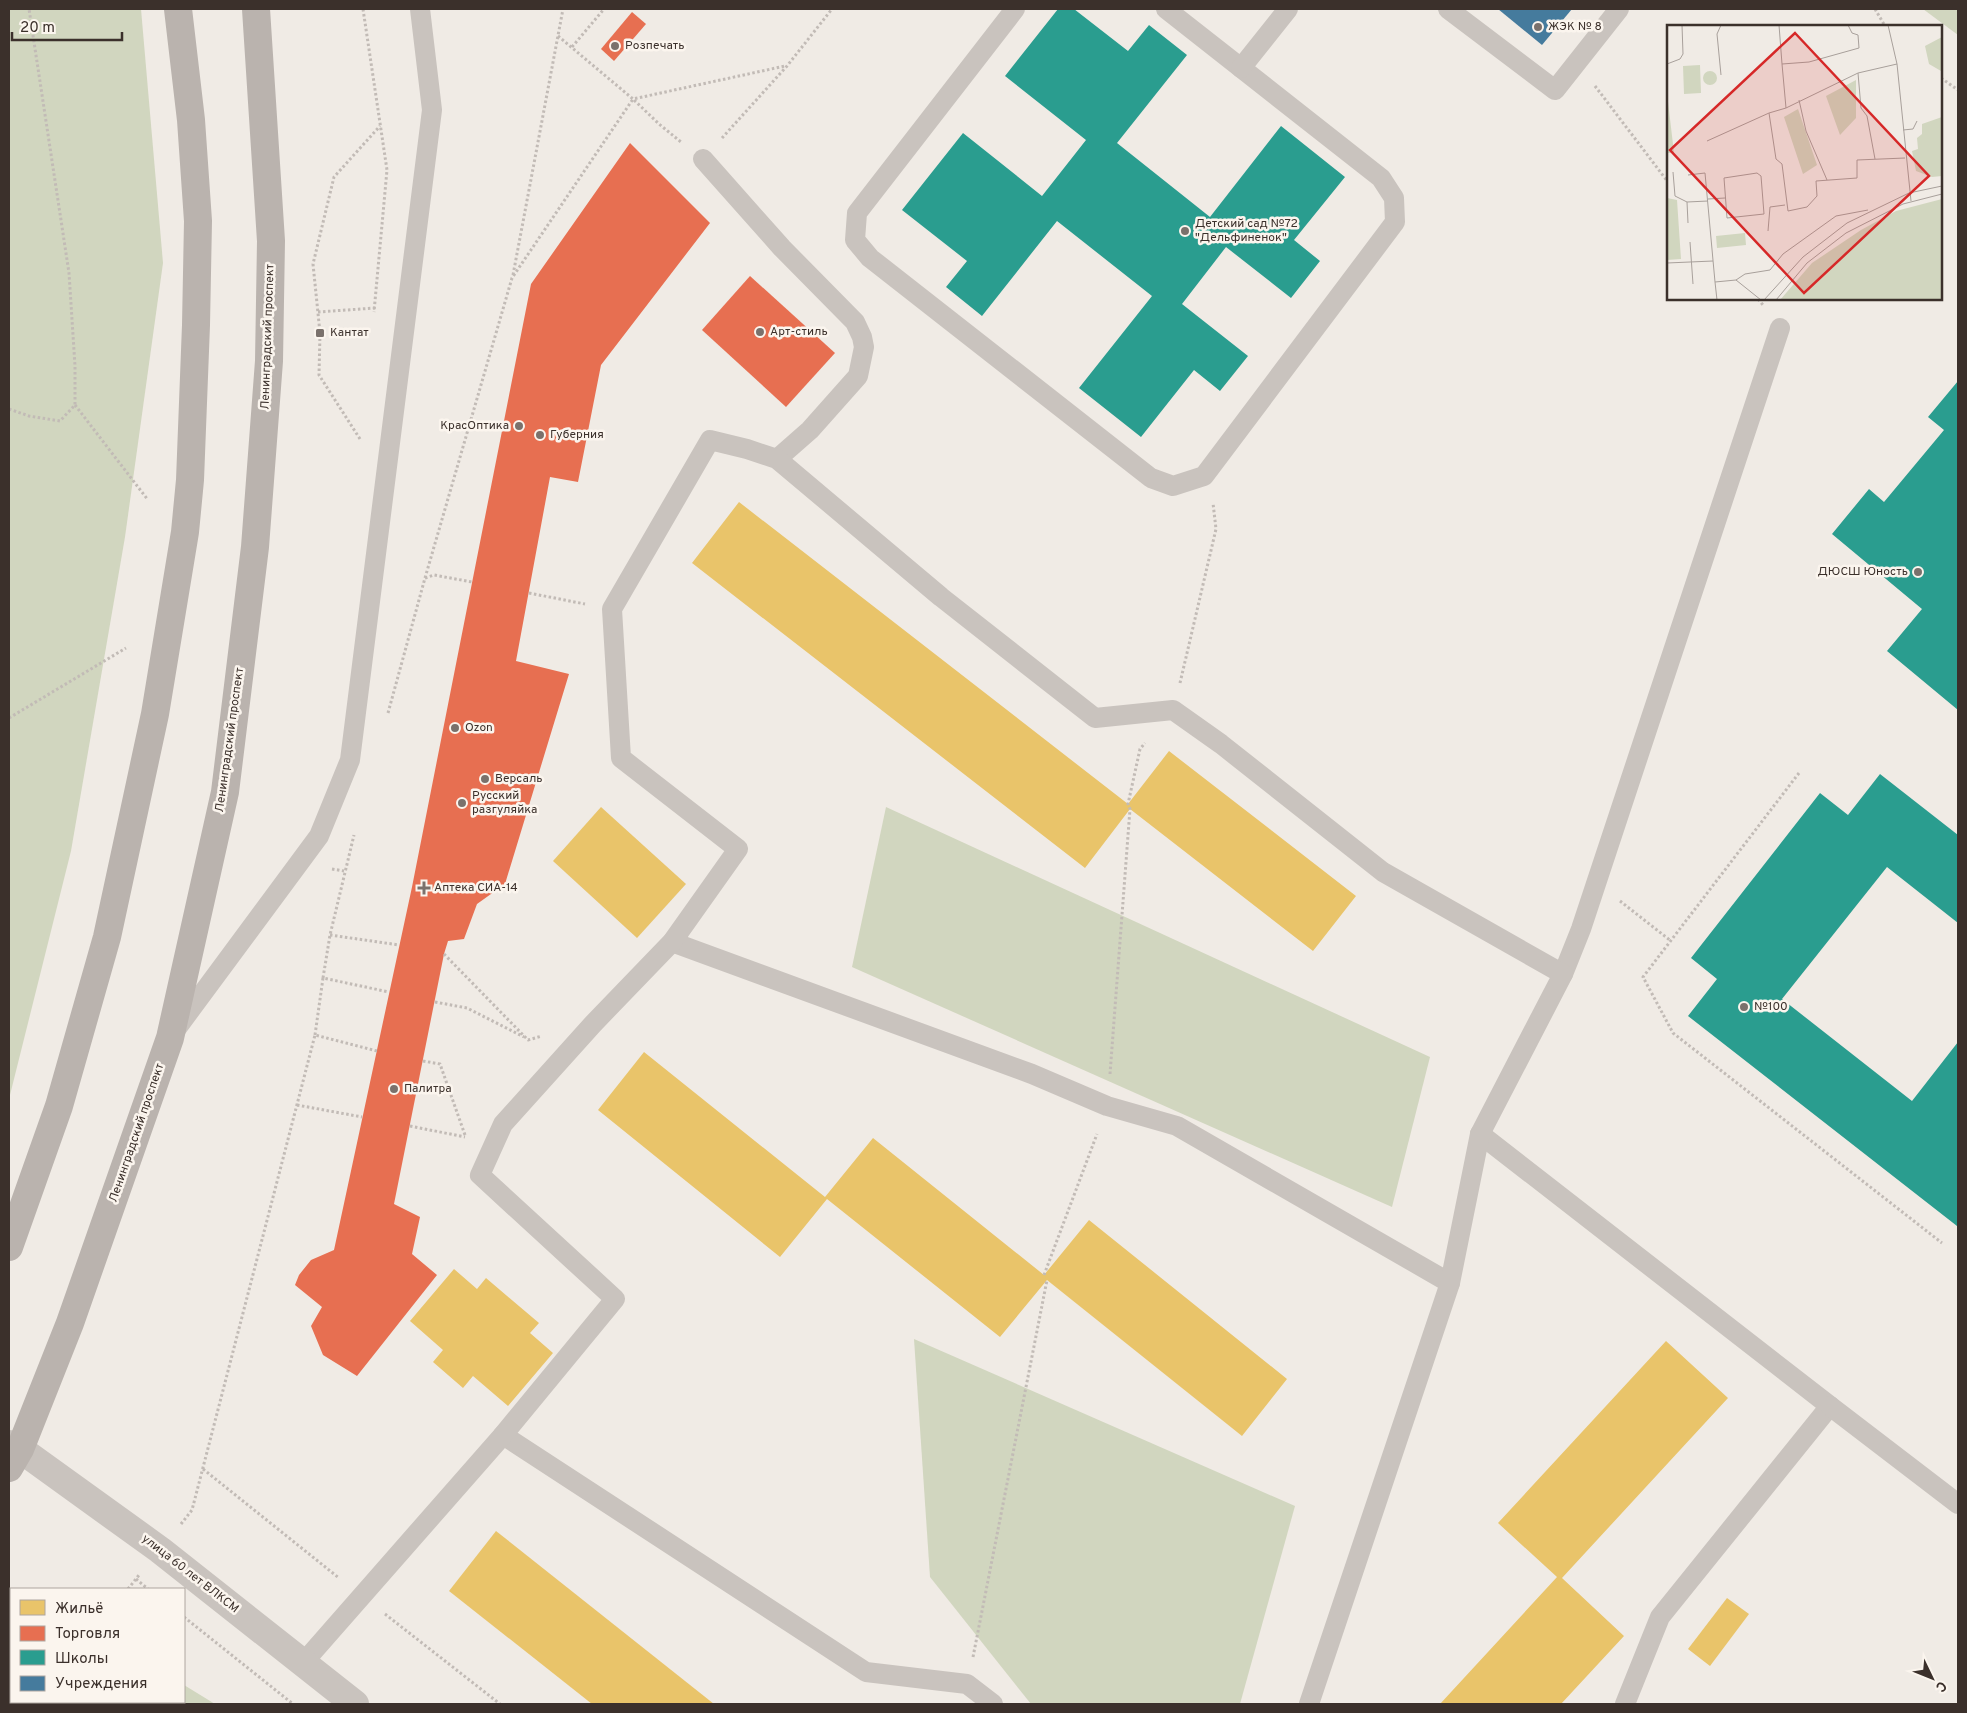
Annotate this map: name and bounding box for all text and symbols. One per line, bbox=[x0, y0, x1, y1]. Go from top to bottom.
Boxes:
scale bar bbox=[12, 10, 122, 42]
text: 20 m bbox=[20, 19, 55, 38]
place label: ЖЭК № 8 bbox=[1548, 19, 1602, 35]
marker: ЖЭК № 8 bbox=[1532, 21, 1544, 33]
inset map bbox=[1667, 25, 1942, 300]
place label: Розпечать bbox=[625, 38, 685, 54]
marker: Розпечать bbox=[609, 40, 621, 52]
place label: Детский сад №72 "Дельфиненок" bbox=[1195, 216, 1298, 246]
marker: Детский сад №72 "Дельфиненок" bbox=[1179, 225, 1191, 237]
street label: Ленинградский проспект bbox=[257, 263, 279, 410]
place label: Арт-стиль bbox=[770, 324, 828, 340]
place label: Кантат bbox=[330, 325, 369, 341]
marker: Арт-стиль bbox=[754, 326, 766, 338]
marker: Кантат bbox=[314, 327, 326, 339]
place label: КрасОптика bbox=[440, 418, 509, 434]
marker: КрасОптика bbox=[513, 420, 525, 432]
place label: Губерния bbox=[550, 427, 604, 443]
marker: Губерния bbox=[534, 429, 546, 441]
place label: ДЮСШ Юность bbox=[1818, 564, 1908, 580]
marker: ДЮСШ Юность bbox=[1912, 566, 1924, 578]
street label: Ленинградский проспект bbox=[212, 666, 248, 813]
place label: Ozon bbox=[465, 720, 493, 736]
marker: Ozon bbox=[449, 722, 461, 734]
place label: Версаль bbox=[495, 771, 543, 787]
marker: Версаль bbox=[479, 773, 491, 785]
place label: Русский разгуляйка bbox=[472, 788, 537, 818]
marker: Русский разгуляйка bbox=[456, 797, 468, 809]
place label: Аптека СИА-14 bbox=[434, 880, 518, 896]
marker: Аптека СИА-14 bbox=[418, 882, 430, 894]
place label: №100 bbox=[1754, 999, 1788, 1015]
marker: №100 bbox=[1738, 1001, 1750, 1013]
street label: Ленинградский проспект bbox=[106, 1061, 169, 1205]
place label: Палитра bbox=[404, 1081, 452, 1097]
marker: Палитра bbox=[388, 1083, 400, 1095]
street label: улица 60 лет ВЛКСМ bbox=[138, 1531, 242, 1617]
legend bbox=[10, 1588, 185, 1703]
text: Жильё bbox=[55, 1600, 103, 1619]
text: Торговля bbox=[55, 1625, 120, 1644]
text: Школы bbox=[55, 1650, 109, 1669]
north arrow bbox=[1907, 1653, 1957, 1703]
text: Учреждения bbox=[55, 1675, 147, 1694]
text: С bbox=[1931, 1677, 1950, 1695]

